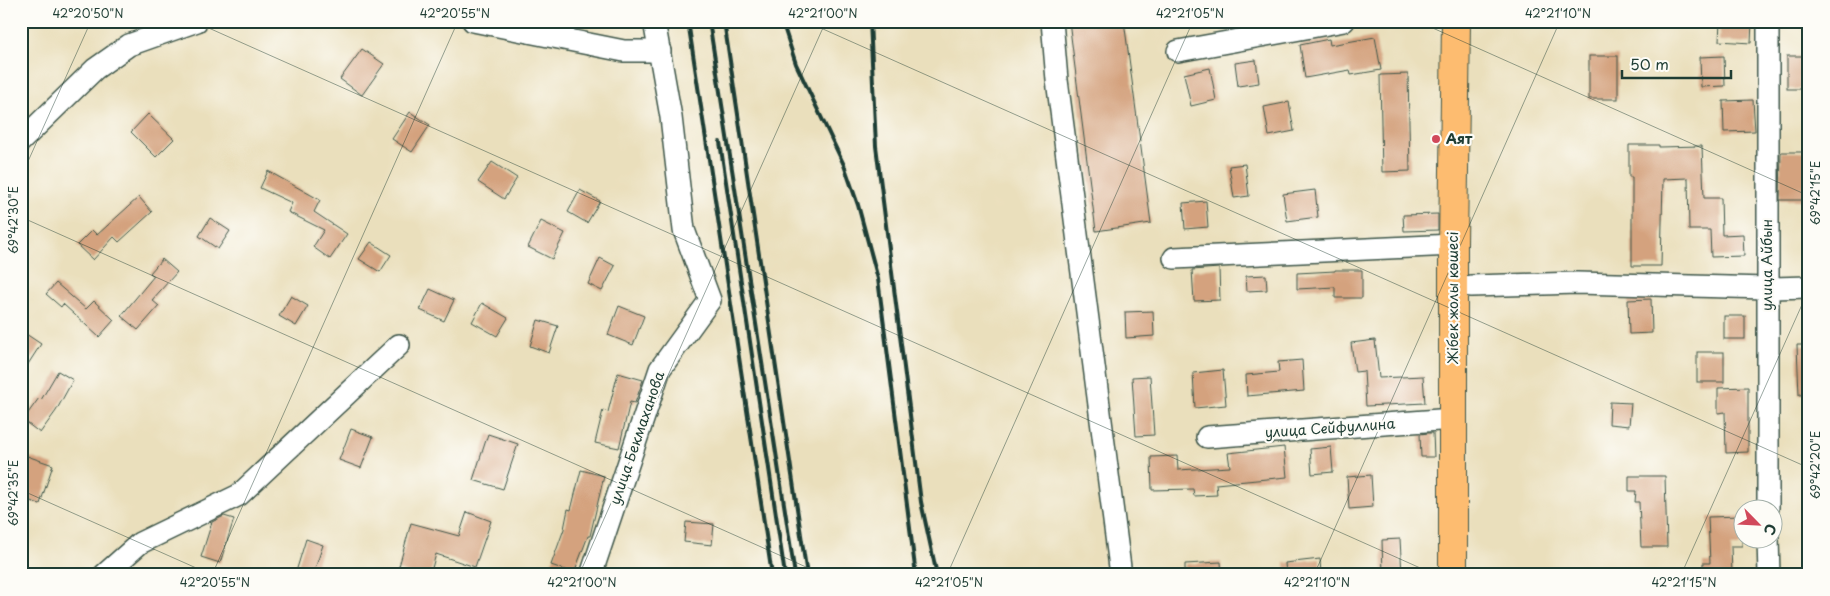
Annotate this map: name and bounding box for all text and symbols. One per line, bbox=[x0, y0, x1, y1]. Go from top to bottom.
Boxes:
text: 42°20'50"N bbox=[52, 4, 124, 22]
text: 42°20'55"N bbox=[420, 4, 490, 22]
text: 42°21'00"N bbox=[788, 4, 858, 22]
text: 42°21'05"N bbox=[1156, 4, 1224, 22]
text: 42°21'10"N bbox=[1525, 4, 1591, 22]
scale bar bbox=[1622, 48, 1731, 80]
text: 50 m bbox=[1630, 52, 1669, 75]
place label: Аят bbox=[1446, 128, 1473, 149]
marker: Аят bbox=[1430, 133, 1442, 145]
text: 69°42'15"E bbox=[1806, 161, 1824, 225]
text: 69°42'30"E bbox=[4, 186, 22, 254]
street label: улица Айбын bbox=[1756, 219, 1777, 311]
street label: Жібек жолы көшесі bbox=[1442, 231, 1463, 365]
street label: улица Бекмаханова bbox=[604, 368, 669, 507]
street label: улица Сейфуллина bbox=[1264, 412, 1396, 443]
text: 69°42'20"E bbox=[1806, 431, 1824, 499]
text: 69°42'35"E bbox=[4, 460, 22, 526]
north arrow bbox=[1732, 498, 1782, 548]
text: С bbox=[1759, 520, 1782, 539]
text: 42°20'55"N bbox=[180, 573, 250, 591]
text: 42°21'00"N bbox=[547, 573, 617, 591]
text: 42°21'05"N bbox=[915, 573, 983, 591]
text: 42°21'10"N bbox=[1284, 573, 1350, 591]
text: 42°21'15"N bbox=[1651, 573, 1717, 591]

